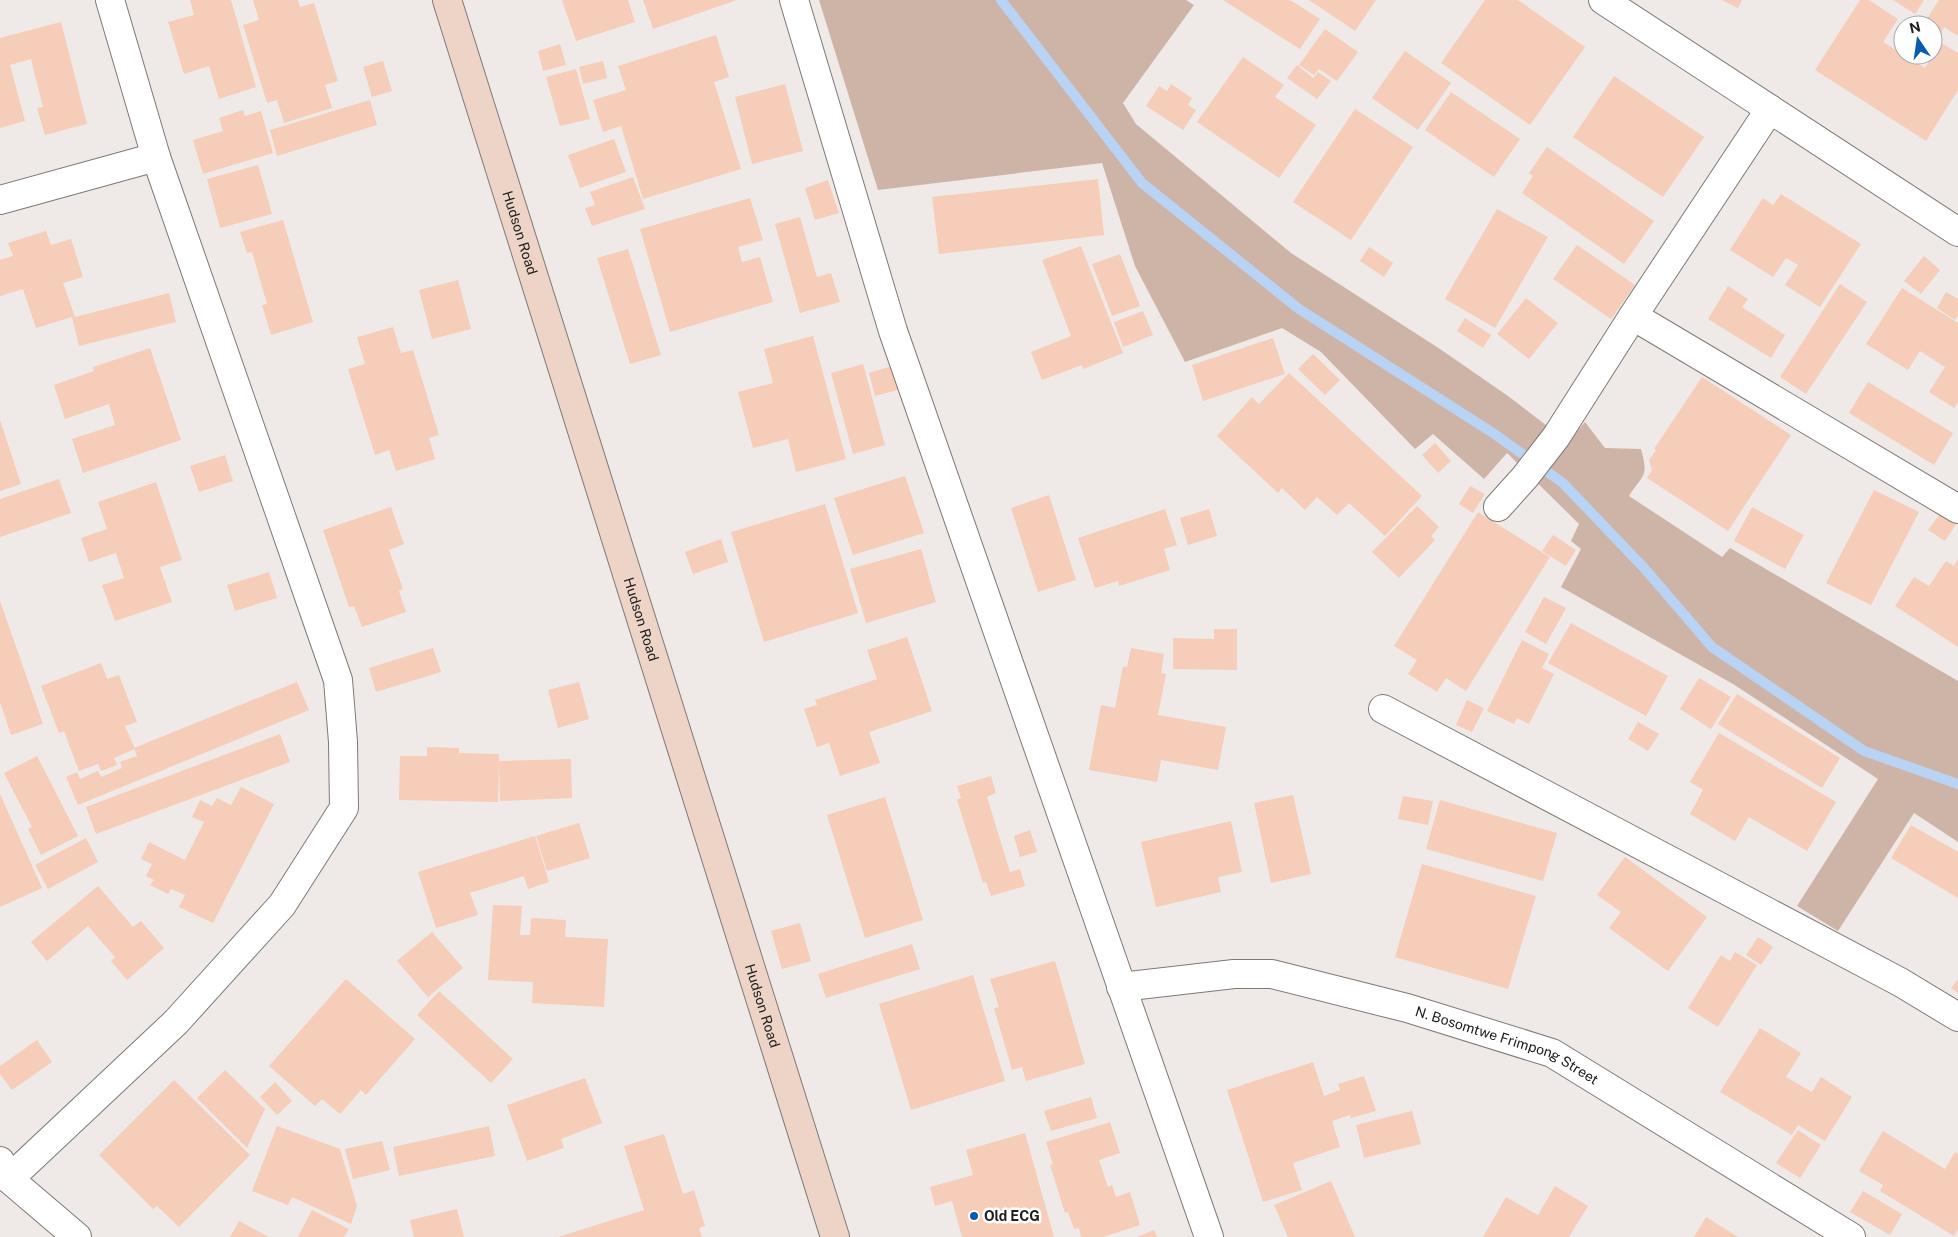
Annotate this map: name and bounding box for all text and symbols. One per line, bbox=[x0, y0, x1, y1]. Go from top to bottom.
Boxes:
north arrow bbox=[1893, 15, 1943, 65]
text: N bbox=[1908, 18, 1922, 36]
street label: Hudson Road bbox=[499, 189, 541, 277]
street label: Hudson Road bbox=[621, 575, 662, 663]
street label: Hudson Road bbox=[742, 962, 783, 1050]
street label: N. Bosomtwe Frimpong Street bbox=[1413, 1003, 1601, 1088]
place label: Old ECG bbox=[984, 1208, 1040, 1224]
marker: Old ECG bbox=[968, 1210, 980, 1222]

